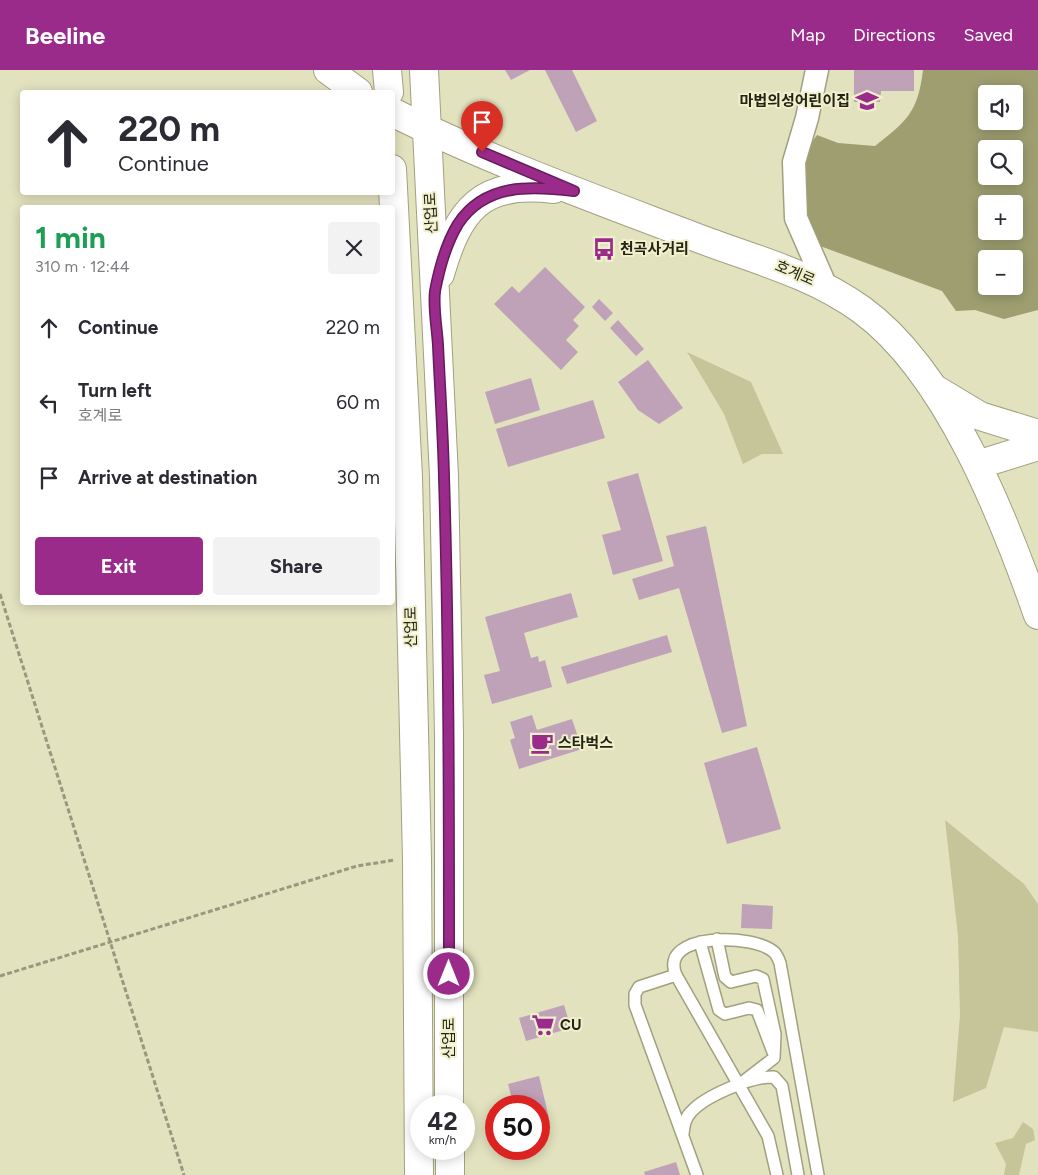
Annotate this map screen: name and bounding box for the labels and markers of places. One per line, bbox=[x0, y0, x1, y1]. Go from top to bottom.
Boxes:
school or university icon: 마법의성어린이집 bbox=[854, 88, 880, 114]
place label: 마법의성어린이집 bbox=[740, 92, 850, 110]
pin bbox=[461, 101, 503, 152]
bus stop icon: 천곡사거리 bbox=[591, 236, 617, 262]
place label: 천곡사거리 bbox=[620, 240, 689, 258]
cafe icon: 스타벅스 bbox=[529, 730, 555, 756]
place label: 스타벅스 bbox=[558, 734, 613, 752]
supermarket icon: CU bbox=[530, 1012, 556, 1038]
place label: CU bbox=[560, 1016, 581, 1034]

